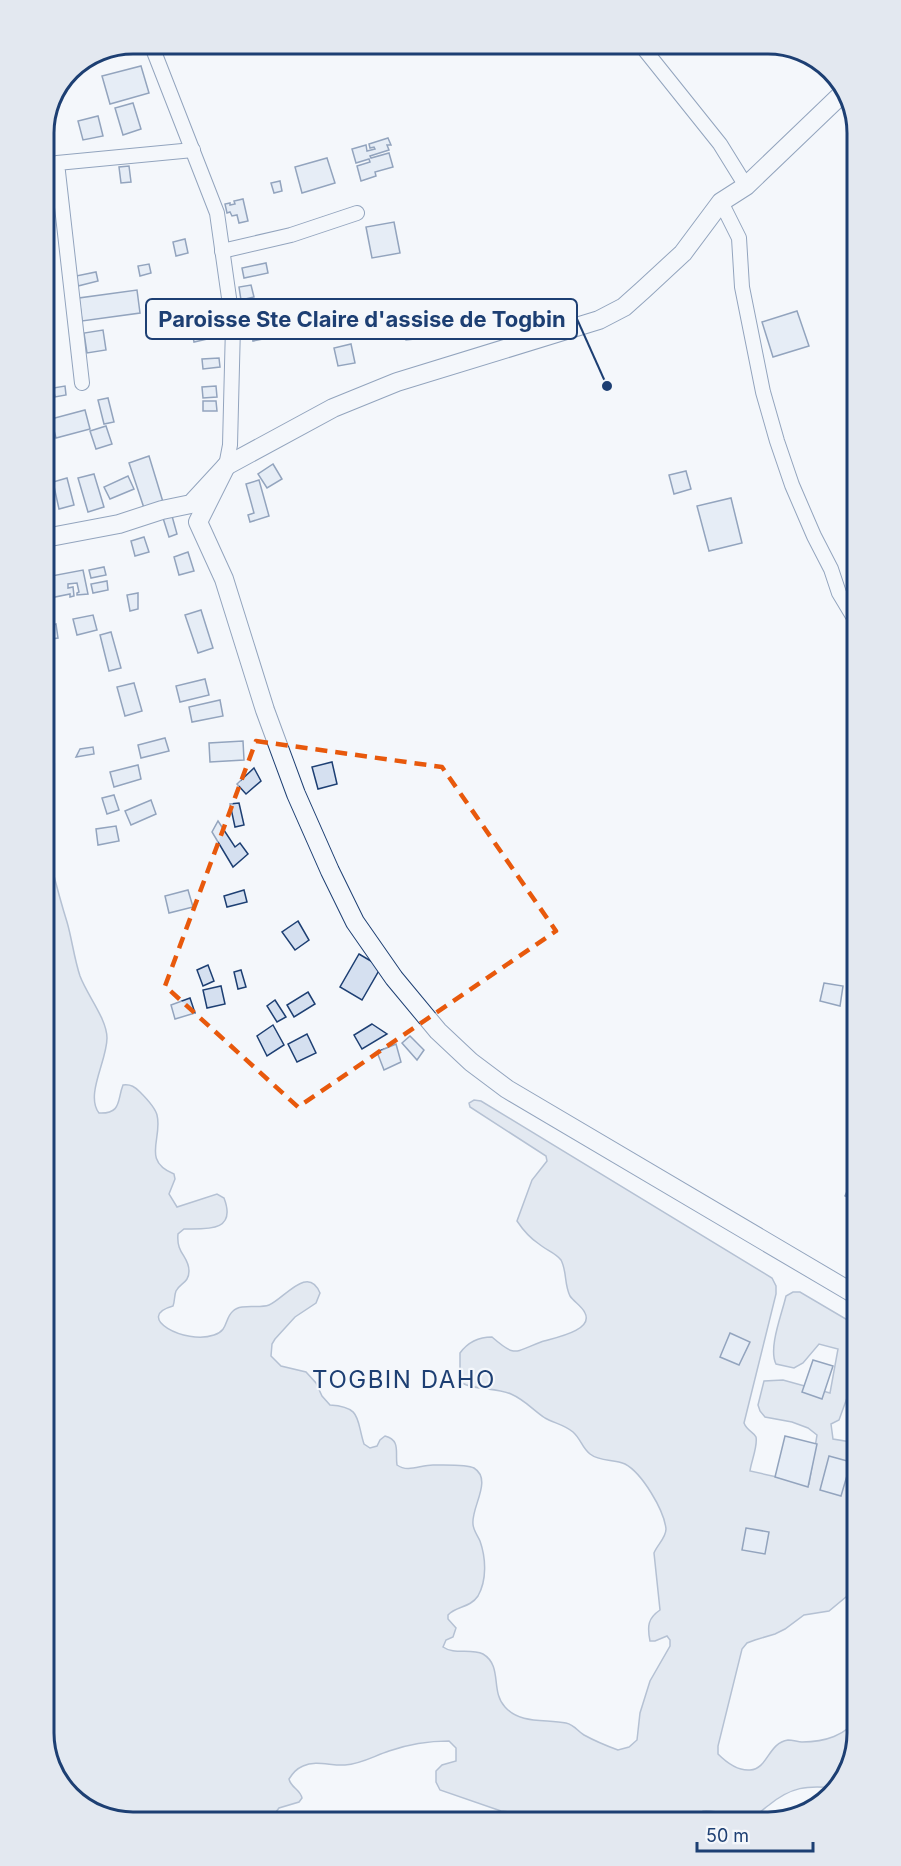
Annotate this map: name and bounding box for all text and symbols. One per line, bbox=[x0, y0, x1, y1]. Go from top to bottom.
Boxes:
callout: Paroisse Ste Claire d'assise de Togbin bbox=[146, 299, 577, 339]
text: Paroisse Ste Claire d'assise de Togbin bbox=[158, 306, 566, 332]
district label: TOGBIN DAHO bbox=[312, 1365, 496, 1394]
scale bar bbox=[697, 1815, 812, 1853]
text: 50 m bbox=[706, 1825, 749, 1846]

